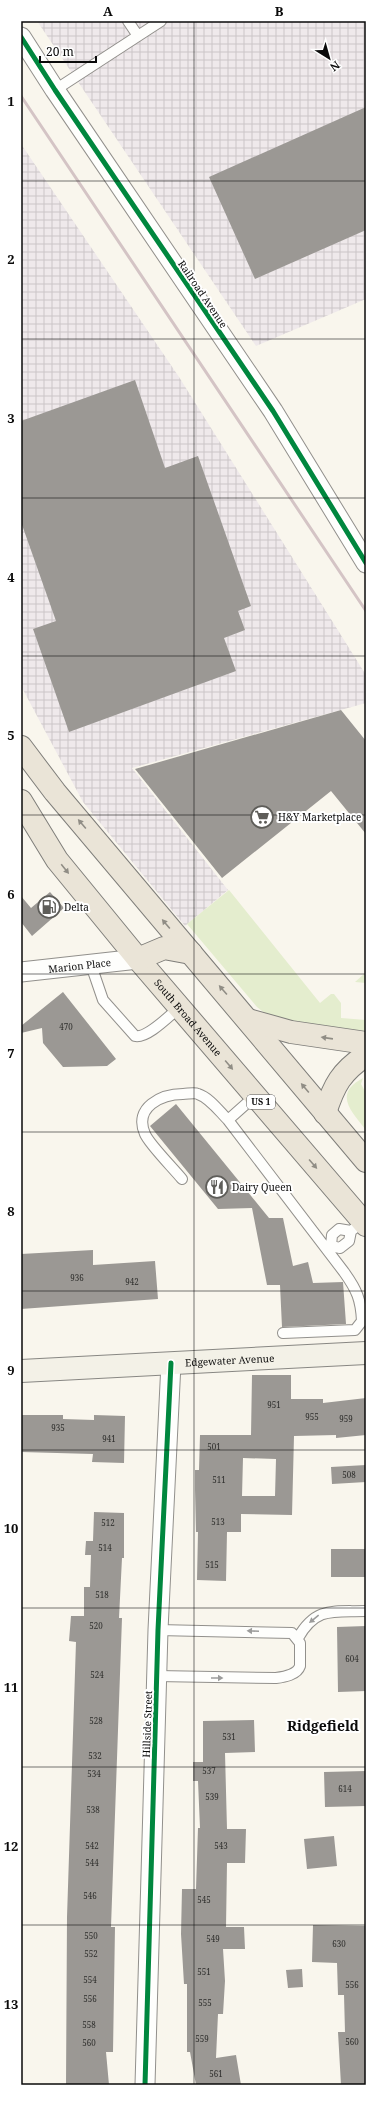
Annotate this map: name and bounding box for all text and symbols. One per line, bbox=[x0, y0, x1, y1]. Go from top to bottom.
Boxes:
text: A bbox=[103, 2, 113, 20]
text: B bbox=[275, 2, 284, 20]
scale bar bbox=[40, 38, 96, 64]
north arrow bbox=[309, 38, 349, 78]
text: 20 m bbox=[46, 43, 74, 60]
text: N bbox=[327, 58, 343, 75]
text: 1 bbox=[7, 92, 15, 110]
text: 2 bbox=[7, 250, 15, 268]
street label: Railroad Avenue bbox=[175, 257, 231, 331]
text: 3 bbox=[7, 409, 15, 427]
text: 4 bbox=[7, 568, 15, 586]
text: 5 bbox=[7, 726, 15, 744]
supermarket icon: H&Y Marketplace bbox=[249, 804, 275, 830]
place label: H&Y Marketplace bbox=[278, 810, 361, 824]
one-way arrow bbox=[77, 819, 86, 830]
one-way arrow bbox=[60, 864, 69, 875]
text: 6 bbox=[7, 885, 15, 903]
fuel station icon: Delta bbox=[36, 894, 62, 920]
place label: Delta bbox=[64, 900, 89, 914]
one-way arrow bbox=[161, 918, 170, 929]
street label: Marion Place bbox=[48, 955, 112, 976]
street label: South Broad Avenue bbox=[151, 976, 225, 1059]
one-way arrow bbox=[219, 986, 228, 995]
house number: 470 bbox=[59, 1021, 73, 1032]
one-way arrow bbox=[321, 1035, 333, 1041]
text: 7 bbox=[7, 1044, 15, 1062]
one-way arrow bbox=[224, 1060, 233, 1069]
one-way arrow bbox=[300, 1083, 309, 1093]
road number: US 1 bbox=[247, 1095, 275, 1109]
one-way arrow bbox=[309, 1158, 318, 1169]
restaurant icon: Dairy Queen bbox=[204, 1174, 230, 1200]
place label: Dairy Queen bbox=[232, 1180, 293, 1194]
text: 8 bbox=[7, 1202, 15, 1220]
house number: 936 bbox=[70, 1272, 84, 1283]
house number: 942 bbox=[125, 1276, 139, 1287]
street label: Edgewater Avenue bbox=[185, 1351, 275, 1369]
text: 9 bbox=[7, 1361, 15, 1379]
house number: 951 bbox=[267, 1399, 281, 1410]
house number: 955 bbox=[305, 1411, 319, 1422]
house number: 959 bbox=[339, 1413, 353, 1424]
house number: 935 bbox=[51, 1422, 65, 1433]
house number: 941 bbox=[102, 1433, 116, 1444]
house number: 501 bbox=[207, 1441, 221, 1452]
house number: 508 bbox=[342, 1469, 356, 1480]
house number: 511 bbox=[212, 1474, 226, 1485]
house number: 513 bbox=[211, 1516, 225, 1527]
house number: 512 bbox=[101, 1517, 115, 1528]
text: 10 bbox=[4, 1519, 18, 1537]
house number: 514 bbox=[98, 1542, 112, 1553]
house number: 515 bbox=[205, 1559, 219, 1570]
house number: 518 bbox=[95, 1589, 109, 1600]
one-way arrow bbox=[308, 1614, 319, 1623]
house number: 520 bbox=[89, 1620, 103, 1631]
one-way arrow bbox=[247, 1628, 259, 1635]
house number: 604 bbox=[345, 1653, 359, 1664]
house number: 524 bbox=[90, 1669, 104, 1680]
one-way arrow bbox=[211, 1675, 224, 1681]
text: 11 bbox=[4, 1678, 18, 1696]
street label: Hillside Street bbox=[139, 1690, 155, 1758]
house number: 528 bbox=[89, 1715, 103, 1726]
district label: Ridgefield bbox=[287, 1716, 359, 1735]
house number: 531 bbox=[222, 1731, 236, 1742]
house number: 532 bbox=[88, 1750, 102, 1761]
house number: 537 bbox=[202, 1765, 216, 1776]
house number: 534 bbox=[87, 1768, 101, 1779]
house number: 614 bbox=[338, 1783, 352, 1794]
house number: 539 bbox=[205, 1791, 219, 1802]
house number: 538 bbox=[86, 1804, 100, 1815]
text: 12 bbox=[4, 1837, 18, 1855]
house number: 542 bbox=[85, 1840, 99, 1851]
house number: 543 bbox=[214, 1840, 228, 1851]
house number: 544 bbox=[85, 1857, 99, 1868]
house number: 546 bbox=[83, 1890, 97, 1901]
house number: 545 bbox=[197, 1894, 211, 1905]
house number: 550 bbox=[84, 1930, 98, 1941]
house number: 549 bbox=[206, 1933, 220, 1944]
house number: 630 bbox=[332, 1938, 346, 1949]
house number: 552 bbox=[84, 1948, 98, 1959]
house number: 551 bbox=[197, 1966, 211, 1977]
house number: 554 bbox=[83, 1974, 97, 1985]
house number: 556 bbox=[345, 1979, 359, 1990]
house number: 556 bbox=[83, 1993, 97, 2004]
text: 13 bbox=[4, 1995, 18, 2013]
house number: 555 bbox=[198, 1997, 212, 2008]
house number: 558 bbox=[82, 2019, 96, 2030]
house number: 559 bbox=[195, 2033, 209, 2044]
house number: 560 bbox=[345, 2036, 359, 2047]
house number: 560 bbox=[82, 2037, 96, 2048]
house number: 561 bbox=[209, 2068, 223, 2079]

